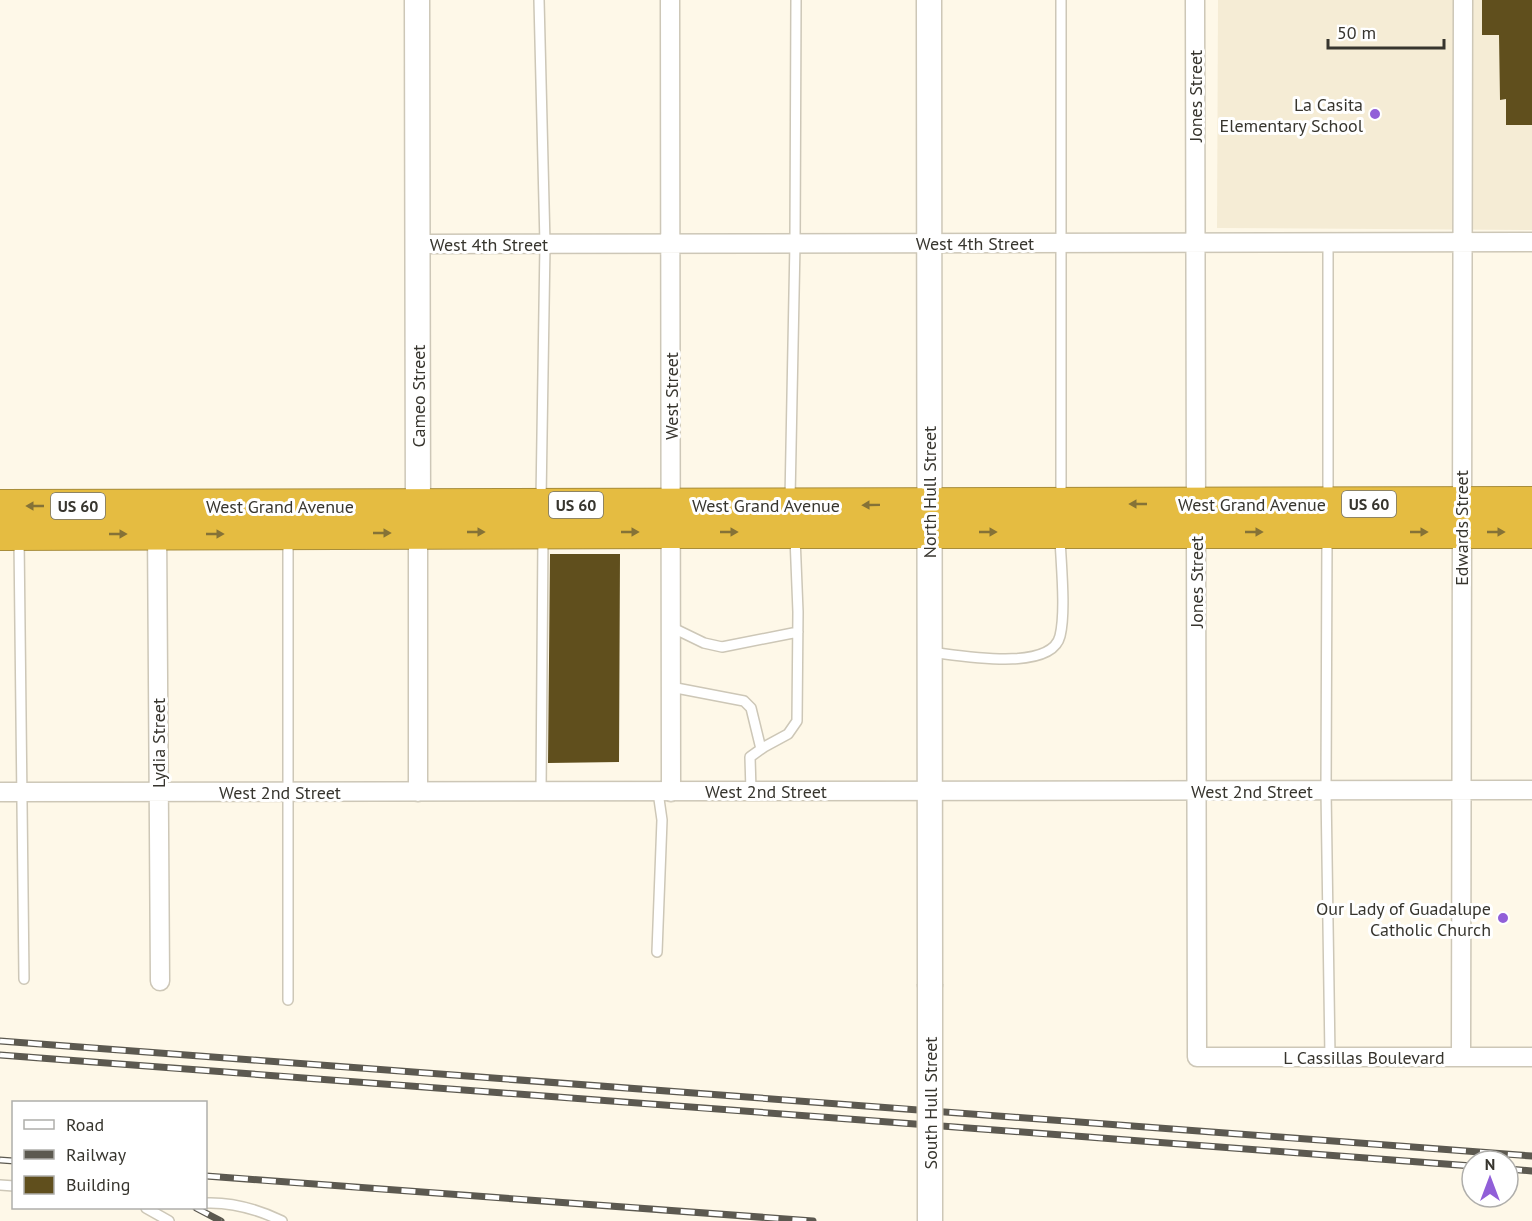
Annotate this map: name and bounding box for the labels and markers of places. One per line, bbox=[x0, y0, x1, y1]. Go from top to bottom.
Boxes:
place label: La Casita Elementary School bbox=[1220, 93, 1364, 137]
marker: La Casita Elementary School bbox=[1368, 107, 1382, 121]
place label: Our Lady of Guadalupe Catholic Church bbox=[1316, 897, 1491, 941]
marker: Our Lady of Guadalupe Catholic Church bbox=[1496, 911, 1510, 925]

